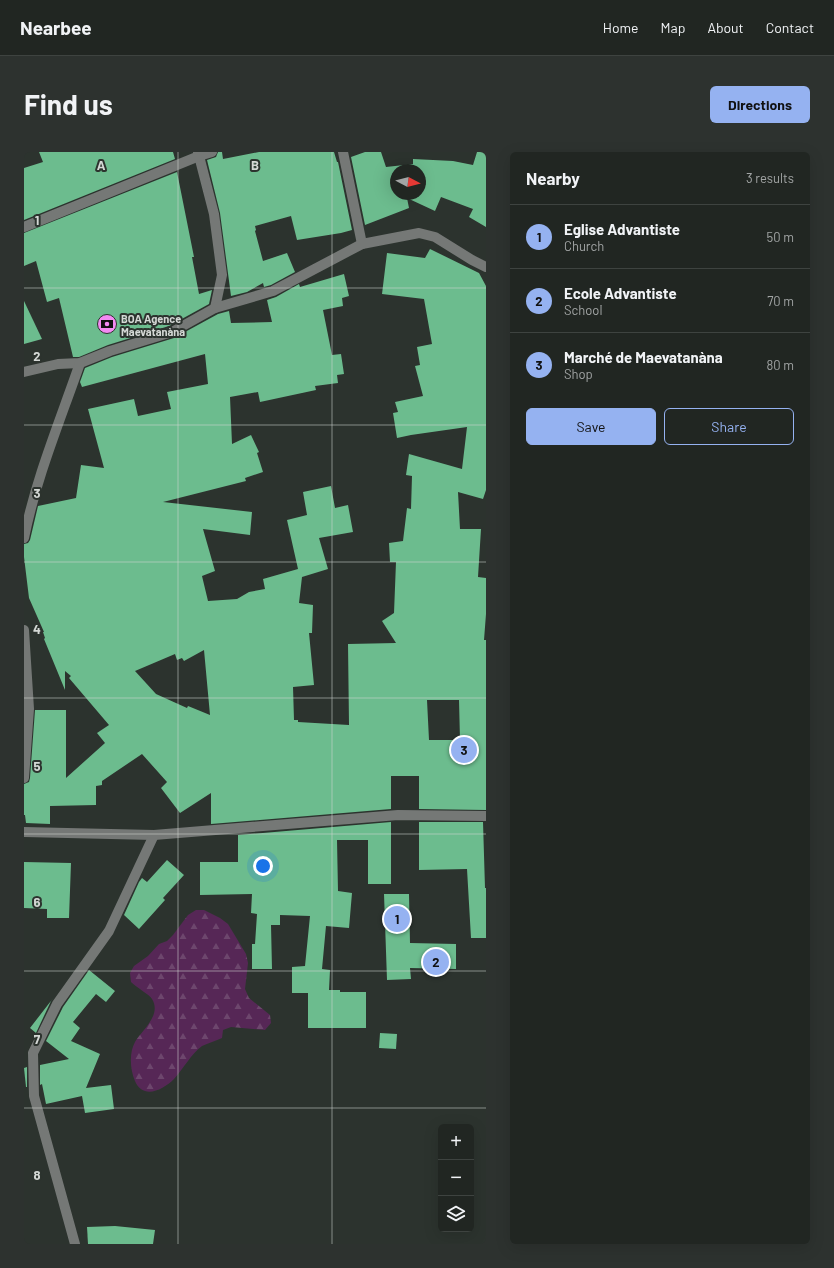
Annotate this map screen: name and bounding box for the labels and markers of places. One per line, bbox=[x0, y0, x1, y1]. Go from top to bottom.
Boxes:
place label: BOA Agence Maevatanàna bbox=[121, 312, 185, 338]
bank icon: BOA Agence Maevatanàna bbox=[96, 313, 118, 335]
pin: 3 bbox=[451, 735, 477, 765]
pin: 1 bbox=[384, 904, 410, 934]
pin: 2 bbox=[423, 947, 449, 977]

